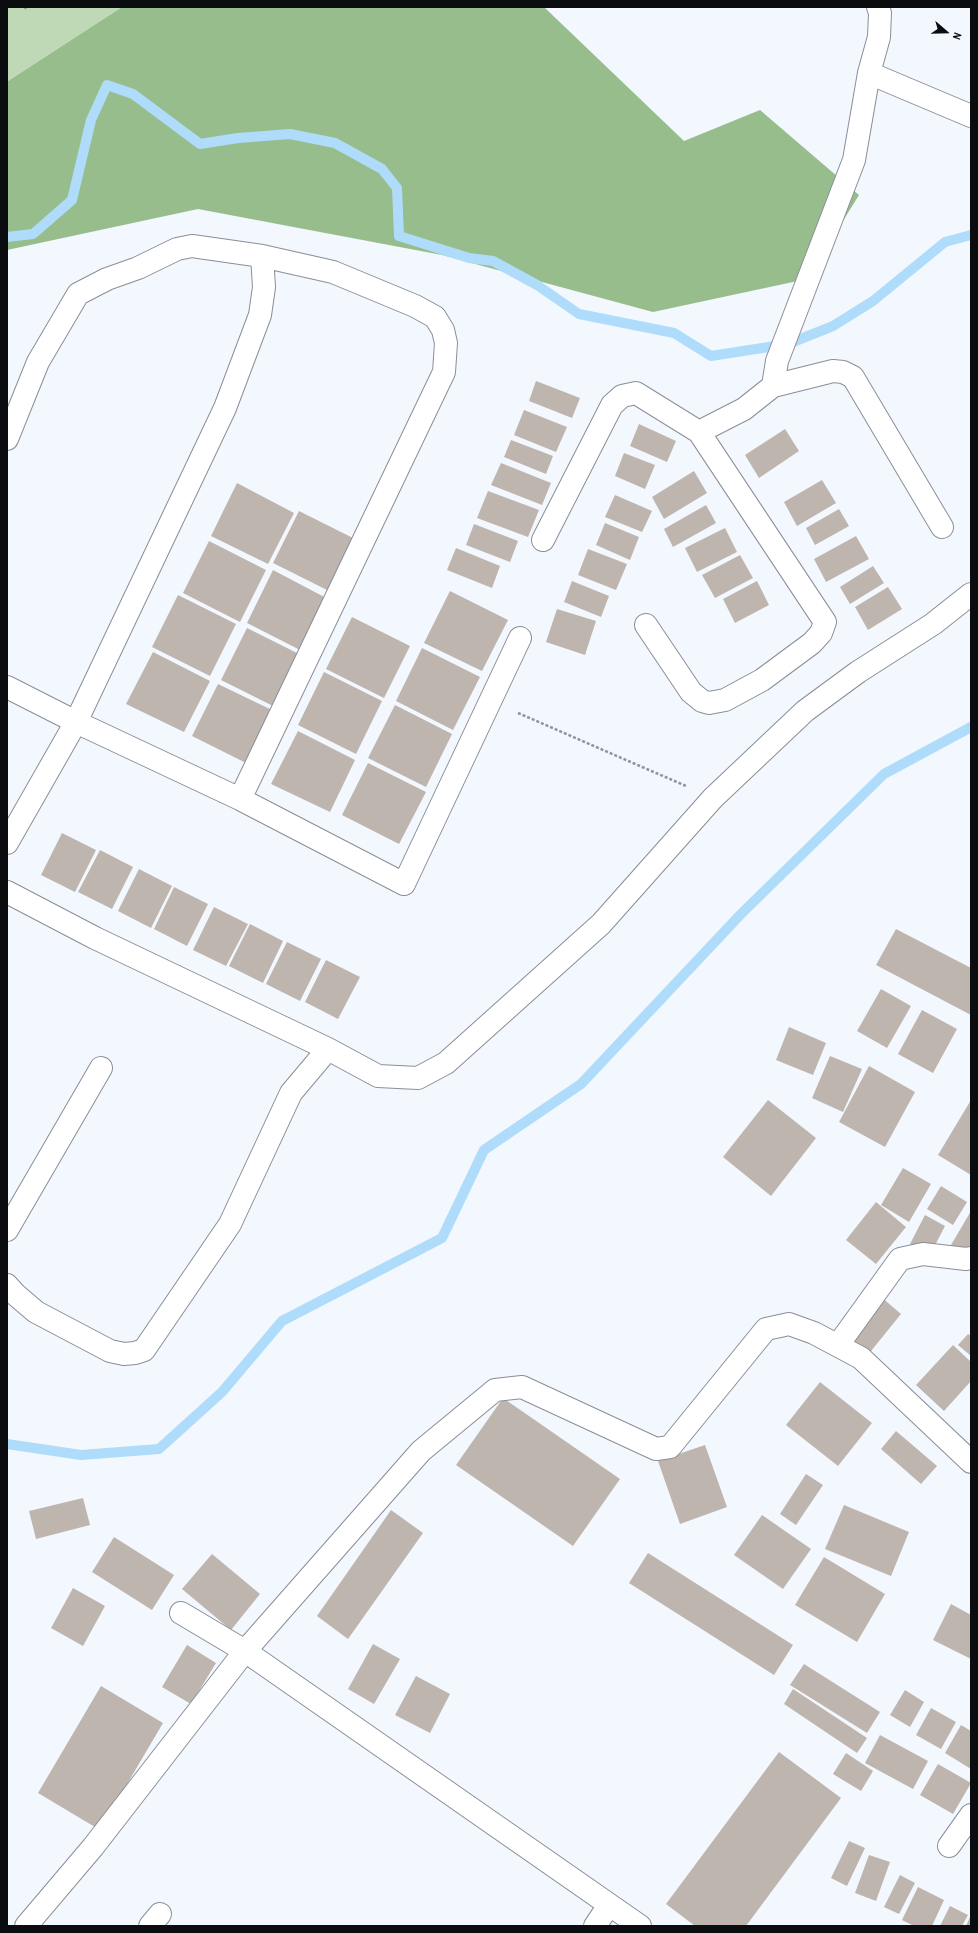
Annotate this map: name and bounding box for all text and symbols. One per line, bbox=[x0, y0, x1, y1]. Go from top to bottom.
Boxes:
north arrow bbox=[926, 12, 966, 52]
text: N bbox=[950, 31, 965, 42]

